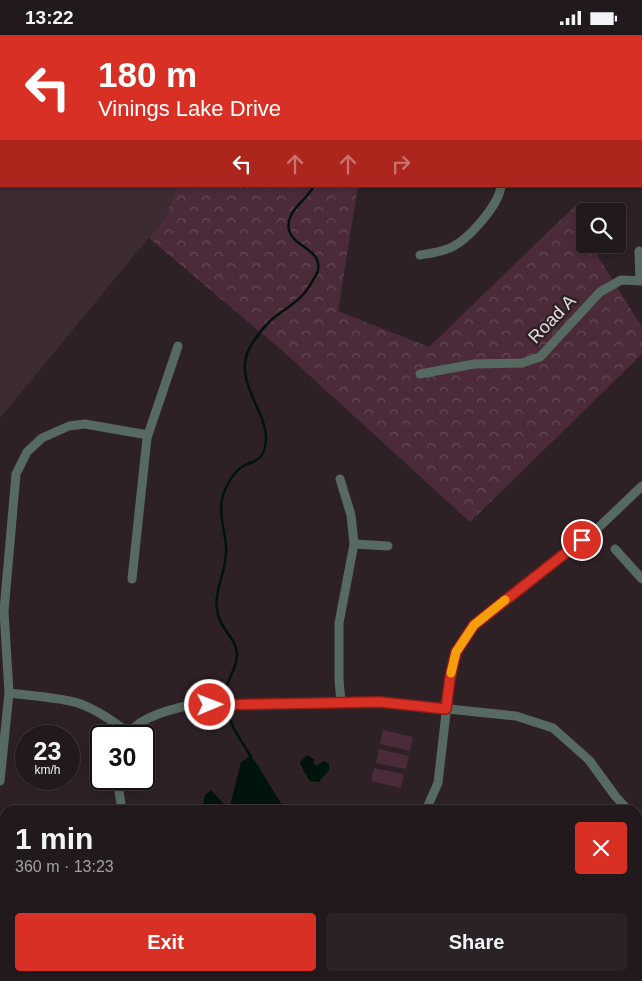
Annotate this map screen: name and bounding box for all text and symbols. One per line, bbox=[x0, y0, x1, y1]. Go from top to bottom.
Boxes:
text: 13:22 bbox=[25, 7, 74, 28]
icon: left bbox=[15, 55, 80, 120]
text: 180 m bbox=[98, 55, 197, 94]
text: Vinings Lake Drive bbox=[98, 96, 281, 121]
icon: left bbox=[228, 150, 256, 178]
icon: ahead bbox=[281, 150, 309, 178]
icon: ahead bbox=[334, 150, 362, 178]
icon: right bbox=[387, 150, 415, 178]
map controls bbox=[576, 203, 626, 253]
button: search bbox=[576, 203, 626, 253]
street label: Road A bbox=[524, 291, 580, 347]
pin bbox=[561, 519, 603, 561]
icon: arrive bbox=[568, 526, 596, 554]
position arrow bbox=[183, 678, 235, 730]
speed limit sign: 30 bbox=[90, 725, 155, 790]
text: 23 bbox=[34, 737, 61, 765]
text: km/h bbox=[34, 763, 61, 777]
text: 1 min bbox=[15, 822, 93, 855]
button: close bbox=[575, 822, 627, 874]
text: 360 m · 13:23 bbox=[15, 858, 114, 875]
button: Exit bbox=[15, 913, 316, 971]
button: Share bbox=[326, 913, 627, 971]

